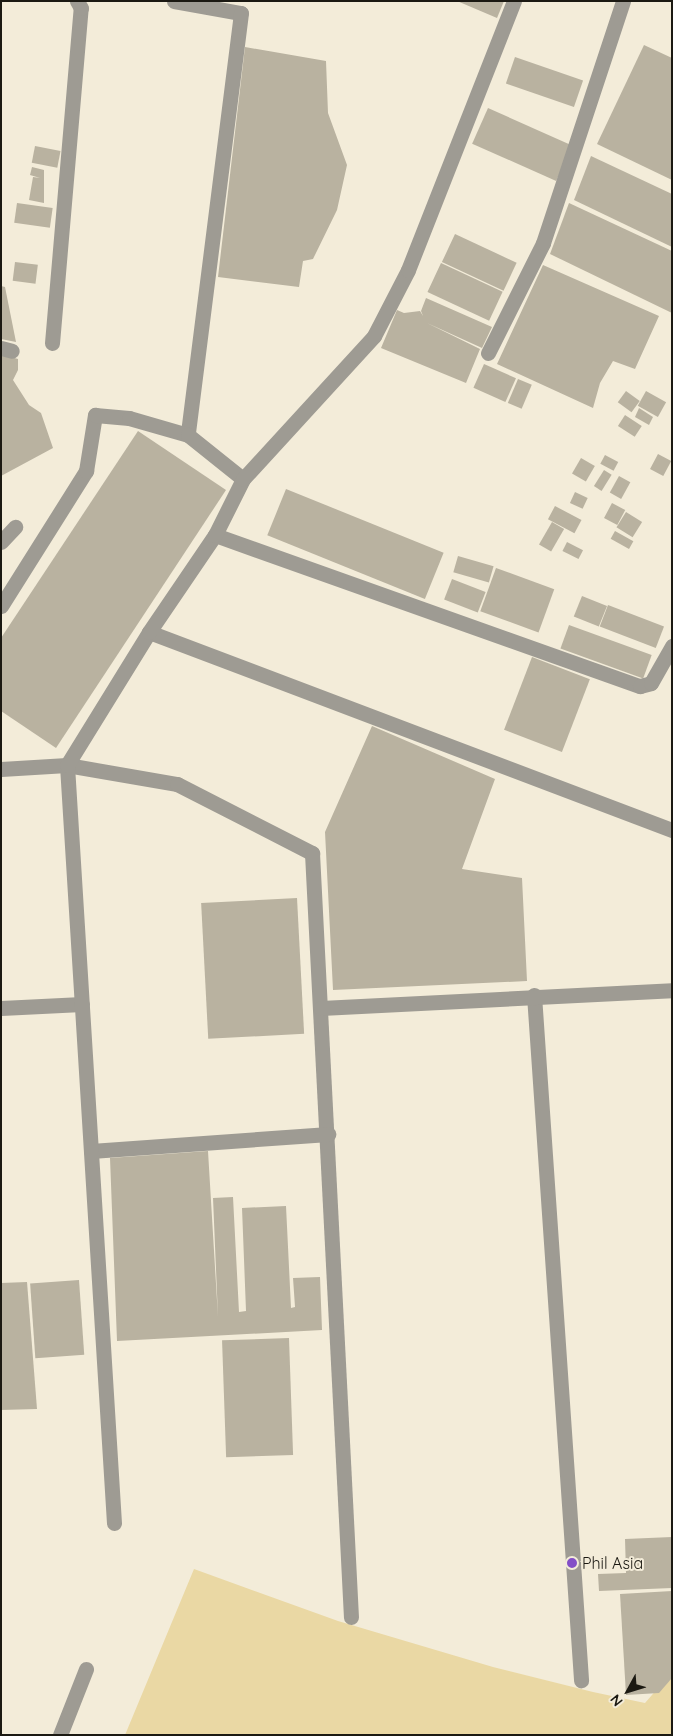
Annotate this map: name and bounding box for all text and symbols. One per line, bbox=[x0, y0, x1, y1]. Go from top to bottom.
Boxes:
place label: Phil Asia bbox=[582, 1553, 643, 1573]
marker: Phil Asia bbox=[566, 1557, 578, 1569]
north arrow bbox=[603, 1666, 653, 1716]
text: N bbox=[606, 1691, 627, 1710]

